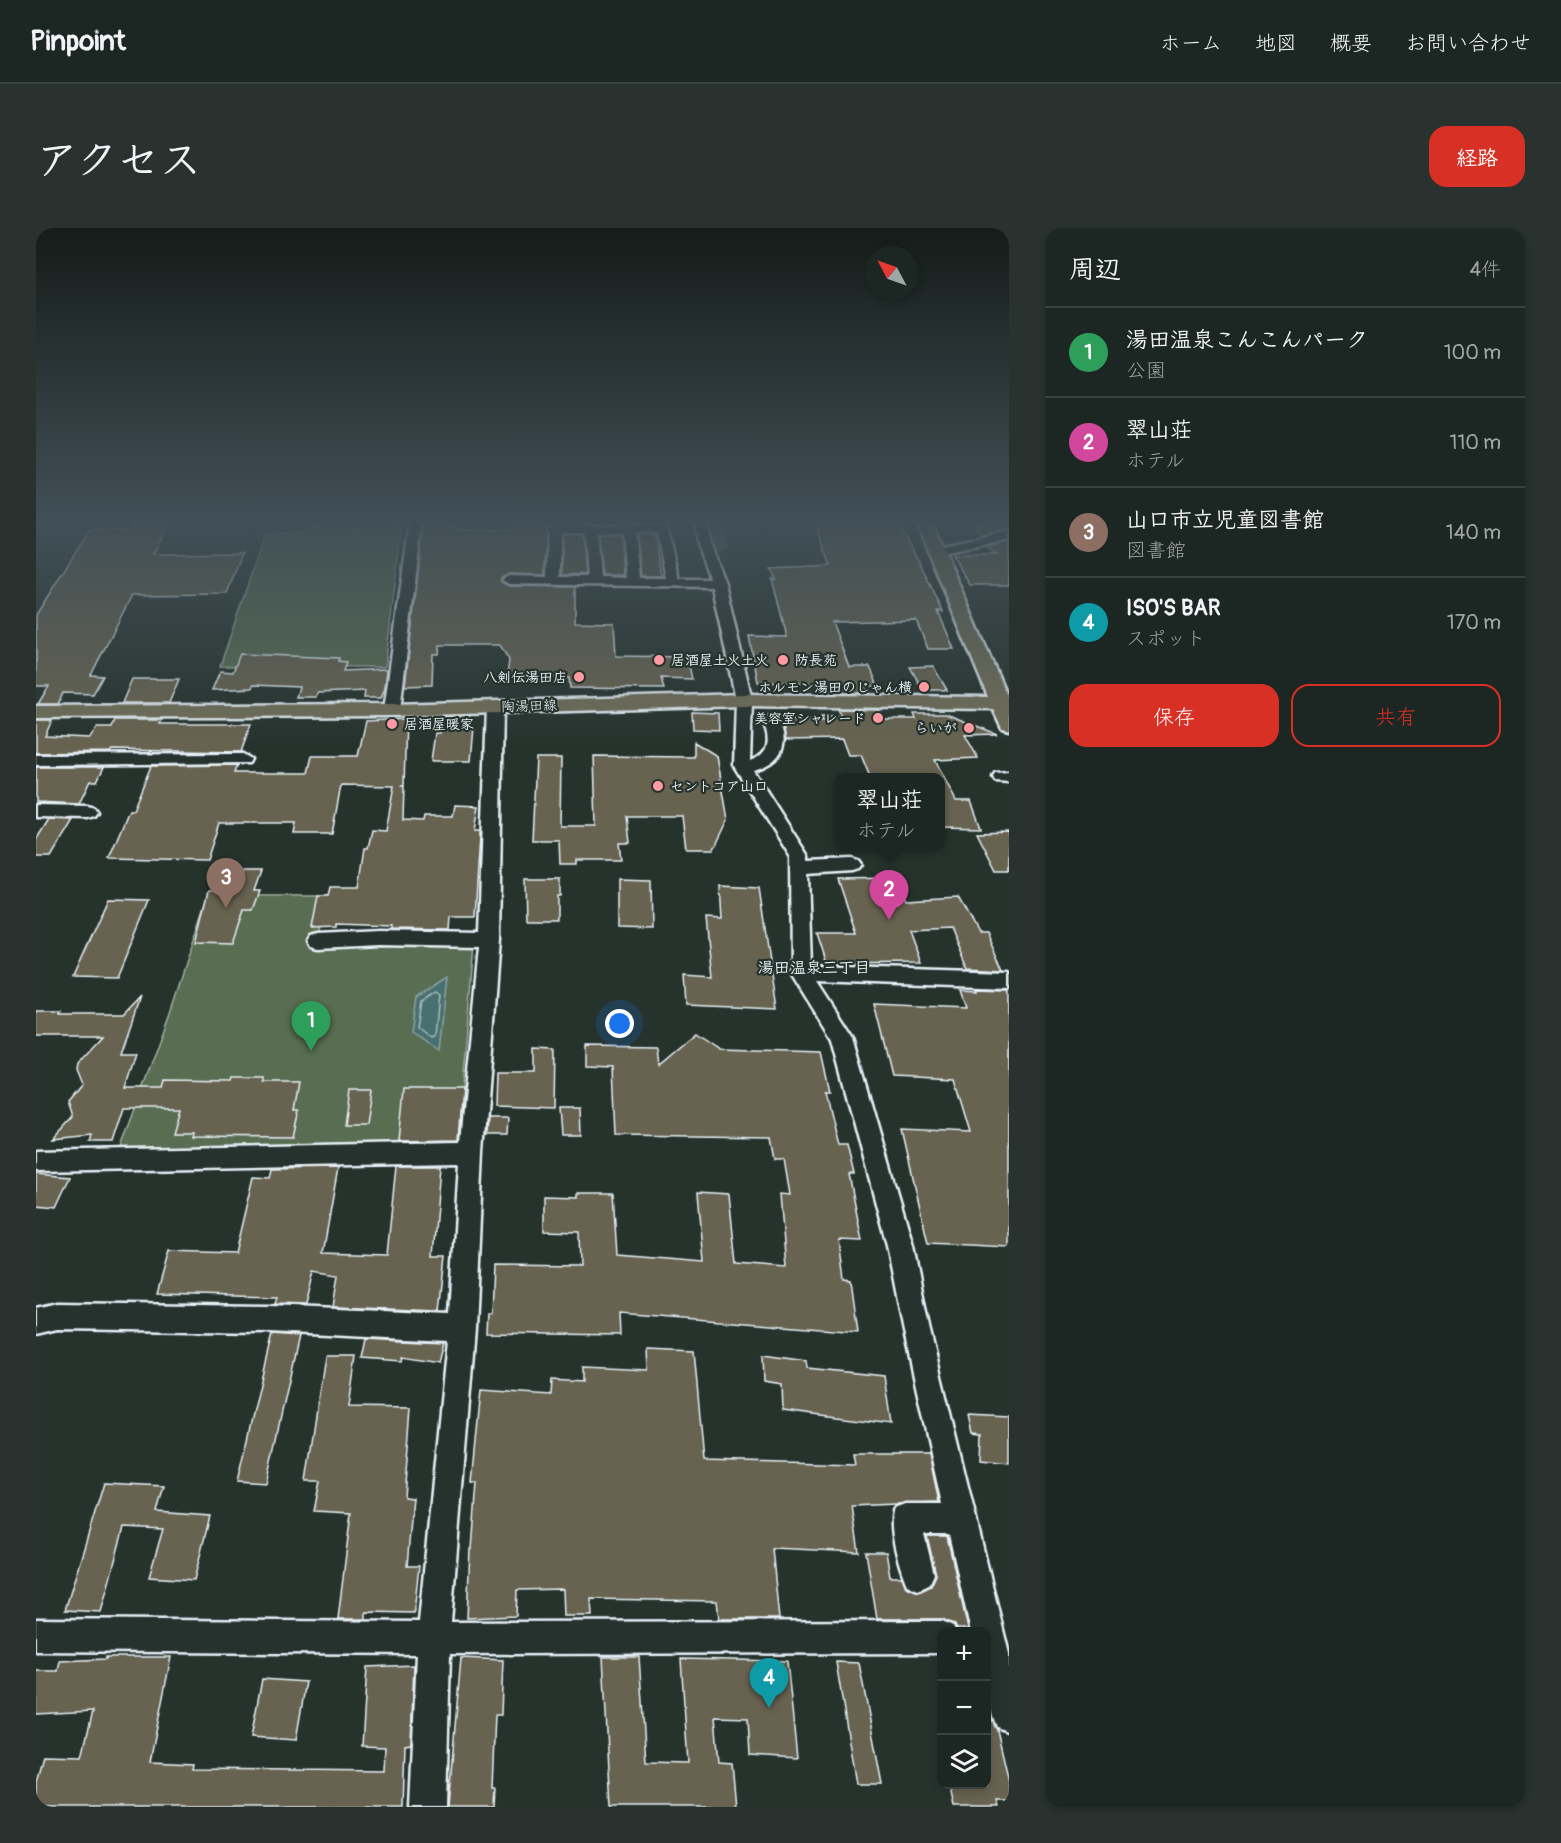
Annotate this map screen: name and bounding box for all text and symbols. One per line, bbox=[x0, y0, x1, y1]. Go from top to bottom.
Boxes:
text: Pinpoint bbox=[30, 24, 126, 59]
text: ホーム bbox=[1160, 30, 1222, 57]
text: 地図 bbox=[1255, 30, 1297, 57]
text: 概要 bbox=[1330, 30, 1372, 57]
text: お問い合わせ bbox=[1405, 30, 1531, 57]
button: 経路 bbox=[1429, 126, 1525, 187]
text: アクセス bbox=[36, 135, 201, 187]
north arrow bbox=[865, 246, 919, 300]
text: 周辺 bbox=[1069, 254, 1121, 286]
text: 4件 bbox=[1469, 257, 1501, 282]
text: 湯田温泉こんこんパーク bbox=[1126, 326, 1368, 354]
text: 1 bbox=[1085, 340, 1092, 365]
text: 100 m bbox=[1444, 340, 1501, 365]
text: 公園 bbox=[1126, 358, 1166, 383]
text: 翠山荘 bbox=[1126, 416, 1192, 444]
text: 2 bbox=[1083, 430, 1094, 455]
text: 110 m bbox=[1450, 430, 1501, 455]
text: ホテル bbox=[1126, 448, 1185, 473]
text: 山口市立児童図書館 bbox=[1126, 506, 1324, 534]
text: 3 bbox=[1083, 520, 1094, 545]
text: 140 m bbox=[1446, 520, 1501, 545]
text: 図書館 bbox=[1126, 538, 1186, 563]
text: ISO'S BAR bbox=[1126, 594, 1220, 622]
text: 4 bbox=[1083, 610, 1094, 635]
text: 170 m bbox=[1447, 610, 1501, 635]
text: スポット bbox=[1126, 626, 1206, 651]
place label: 居酒屋土火土火 bbox=[671, 652, 769, 669]
place label: 防長苑 bbox=[795, 652, 837, 669]
marker: 居酒屋土火土火 bbox=[652, 653, 666, 667]
marker: 防長苑 bbox=[776, 653, 790, 667]
place label: 八剣伝湯田店 bbox=[483, 669, 567, 686]
marker: 八剣伝湯田店 bbox=[572, 670, 586, 684]
place label: ホルモン湯田のじゃん横 bbox=[758, 679, 912, 696]
marker: ホルモン湯田のじゃん横 bbox=[917, 680, 931, 694]
button: 保存 bbox=[1069, 684, 1279, 747]
button: 共有 bbox=[1291, 684, 1501, 747]
street label: 陶湯田線 bbox=[501, 697, 557, 715]
place label: 美容室シャレード bbox=[754, 710, 866, 727]
marker: 美容室シャレード bbox=[871, 711, 885, 725]
place label: 居酒屋暖家 bbox=[404, 716, 474, 733]
marker: 居酒屋暖家 bbox=[385, 717, 399, 731]
place label: らいが bbox=[915, 720, 957, 737]
marker: らいが bbox=[962, 721, 976, 735]
popup bbox=[834, 773, 945, 851]
place label: セントコア山口 bbox=[670, 778, 768, 795]
marker: セントコア山口 bbox=[651, 779, 665, 793]
text: 翠山荘 bbox=[856, 786, 923, 814]
text: ホテル bbox=[856, 818, 916, 843]
pin: 3 bbox=[206, 858, 246, 908]
pin: 2 bbox=[870, 870, 908, 920]
district label: 湯田温泉三丁目 bbox=[758, 958, 870, 978]
pin: 1 bbox=[292, 1002, 330, 1051]
your location bbox=[605, 1009, 634, 1038]
map controls bbox=[937, 1627, 991, 1789]
button: + bbox=[937, 1627, 991, 1681]
pin: 4 bbox=[750, 1658, 788, 1708]
button: − bbox=[937, 1681, 991, 1735]
button: layers bbox=[937, 1735, 991, 1789]

